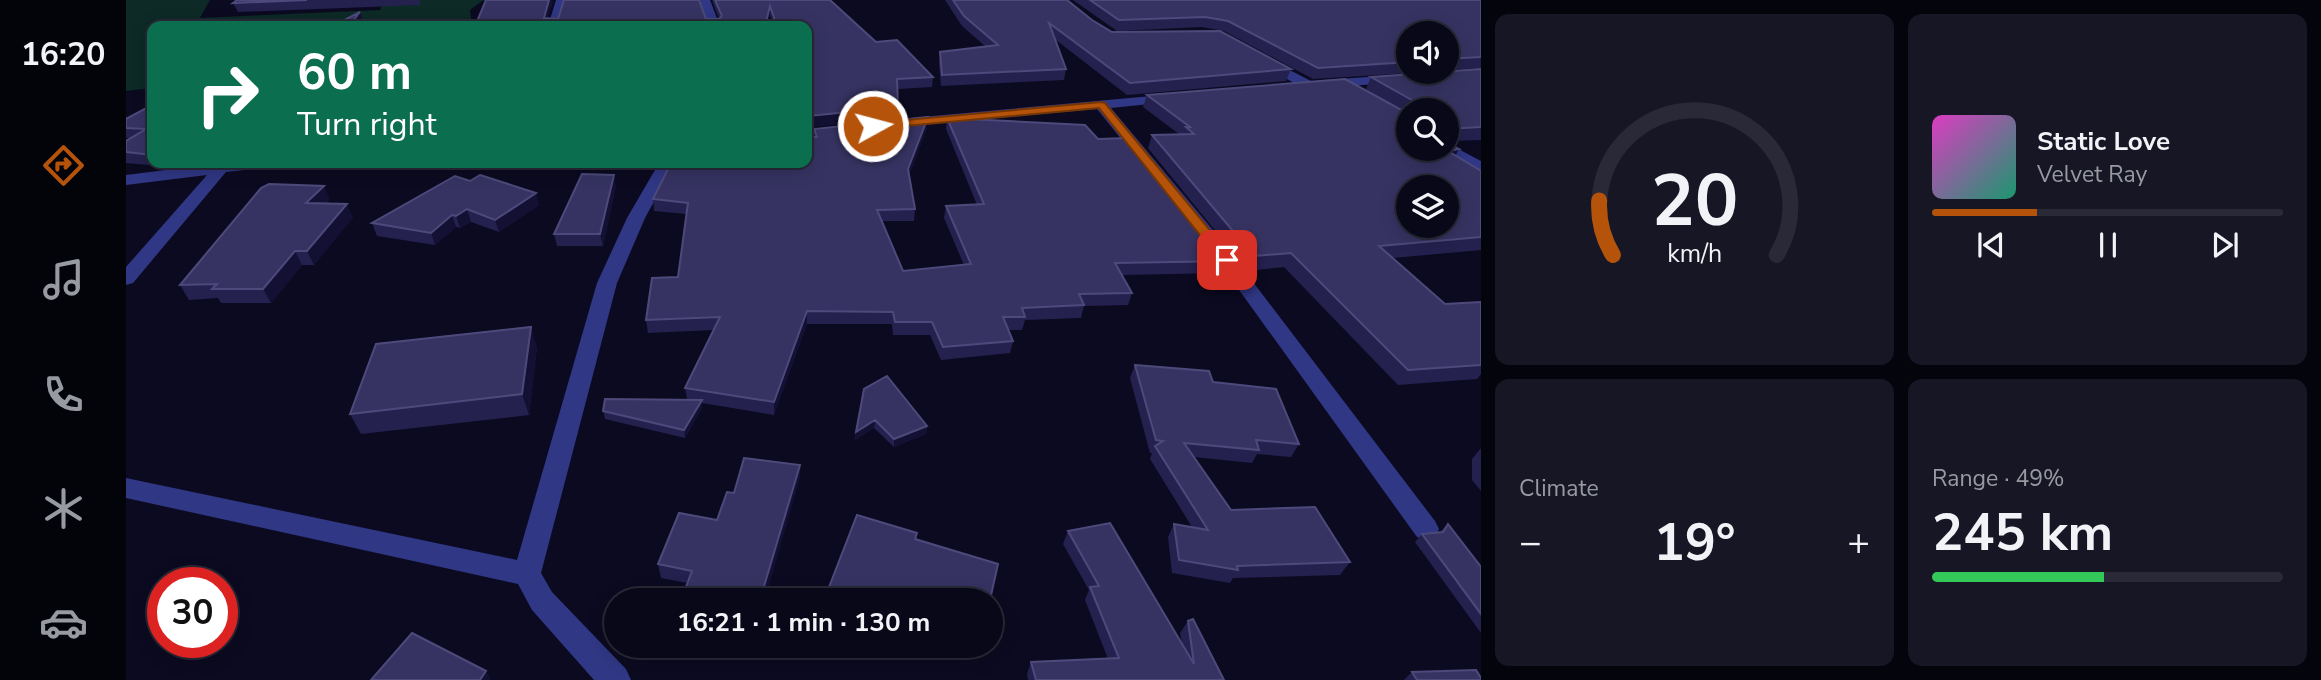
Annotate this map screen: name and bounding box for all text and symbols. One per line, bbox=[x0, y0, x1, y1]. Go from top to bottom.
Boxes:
map controls bbox=[1396, 21, 1459, 238]
button: sound bbox=[1396, 21, 1459, 84]
text: 16:20 bbox=[21, 33, 105, 76]
text: 60 m bbox=[297, 39, 412, 106]
icon: right bbox=[182, 49, 273, 140]
position arrow bbox=[836, 89, 910, 163]
button: search bbox=[1396, 98, 1459, 161]
text: Turn right bbox=[297, 103, 437, 146]
text: Static Love bbox=[2037, 124, 2170, 159]
icon: directions bbox=[39, 141, 88, 190]
text: 20 bbox=[1651, 152, 1738, 252]
text: Velvet Ray bbox=[2037, 159, 2147, 190]
button: layers bbox=[1396, 175, 1459, 238]
icon: previous bbox=[1972, 226, 2010, 264]
icon: pause bbox=[2089, 226, 2127, 264]
icon: next bbox=[2206, 226, 2244, 264]
pin bbox=[1197, 230, 1257, 290]
text: km/h bbox=[1667, 237, 1722, 271]
icon: arrive bbox=[1208, 241, 1246, 279]
icon: music bbox=[39, 255, 88, 304]
icon: phone bbox=[39, 370, 88, 419]
text: Range · 49% bbox=[1932, 463, 2064, 494]
text: Climate bbox=[1519, 473, 1599, 504]
icon: climate bbox=[39, 484, 88, 533]
text: 245 km bbox=[1932, 497, 2113, 568]
text: 19° bbox=[1653, 507, 1736, 578]
text: − bbox=[1519, 517, 1542, 568]
text: + bbox=[1847, 517, 1870, 568]
speed limit sign: 30 bbox=[147, 567, 238, 658]
icon: car bbox=[39, 598, 88, 647]
text: 16:21 · 1 min · 130 m bbox=[677, 605, 930, 640]

